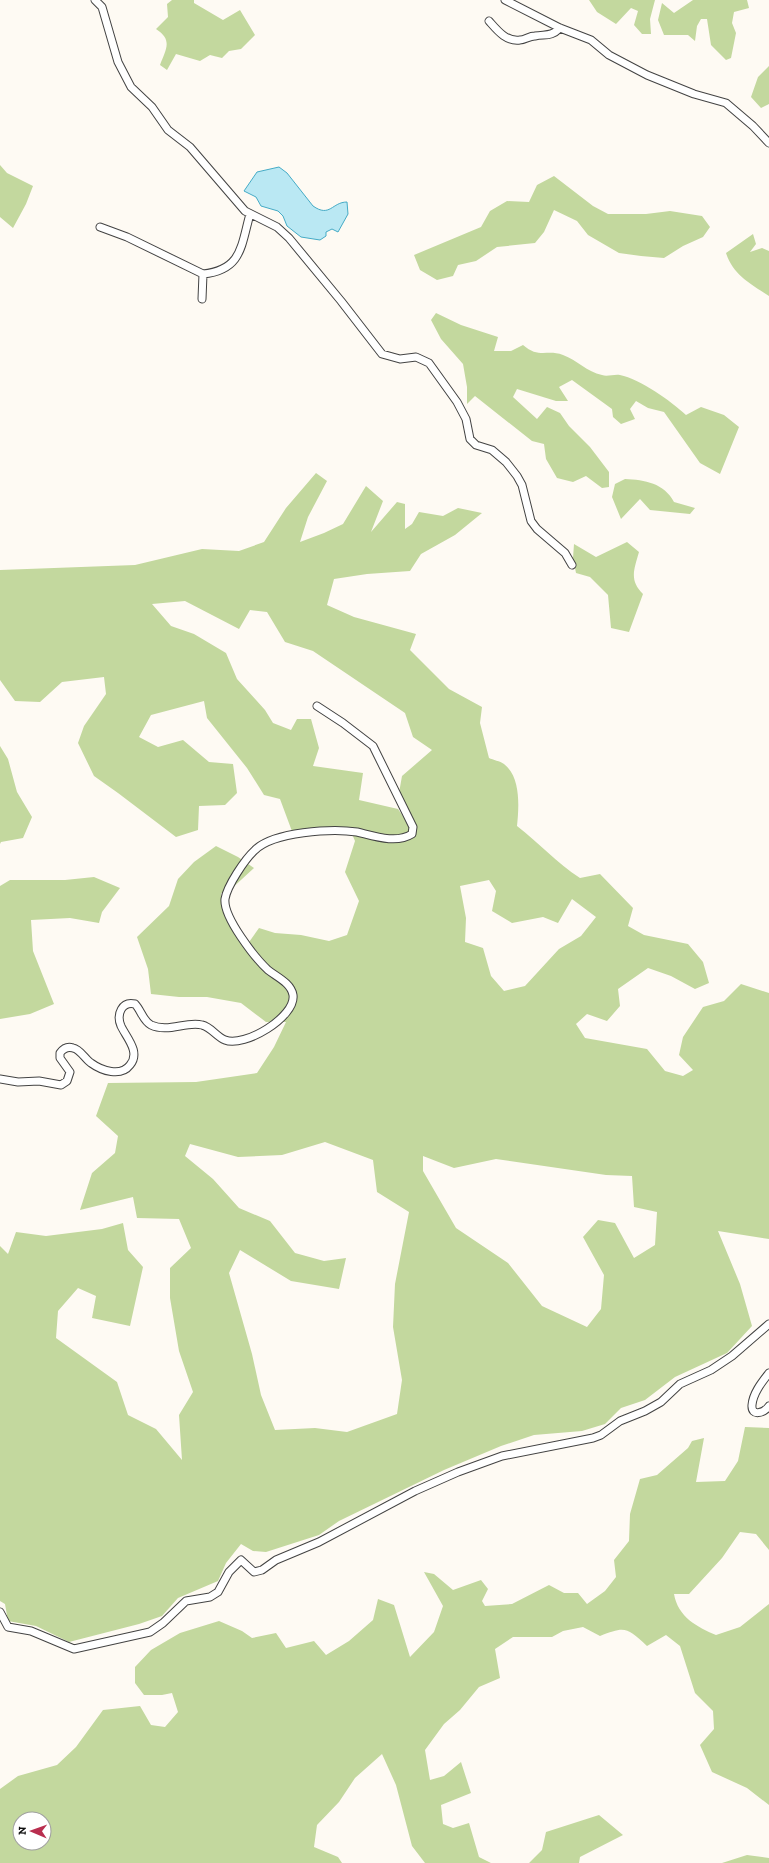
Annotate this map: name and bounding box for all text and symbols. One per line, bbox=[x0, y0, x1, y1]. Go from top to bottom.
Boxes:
north arrow bbox=[12, 1811, 52, 1851]
text: N bbox=[16, 1826, 29, 1835]

